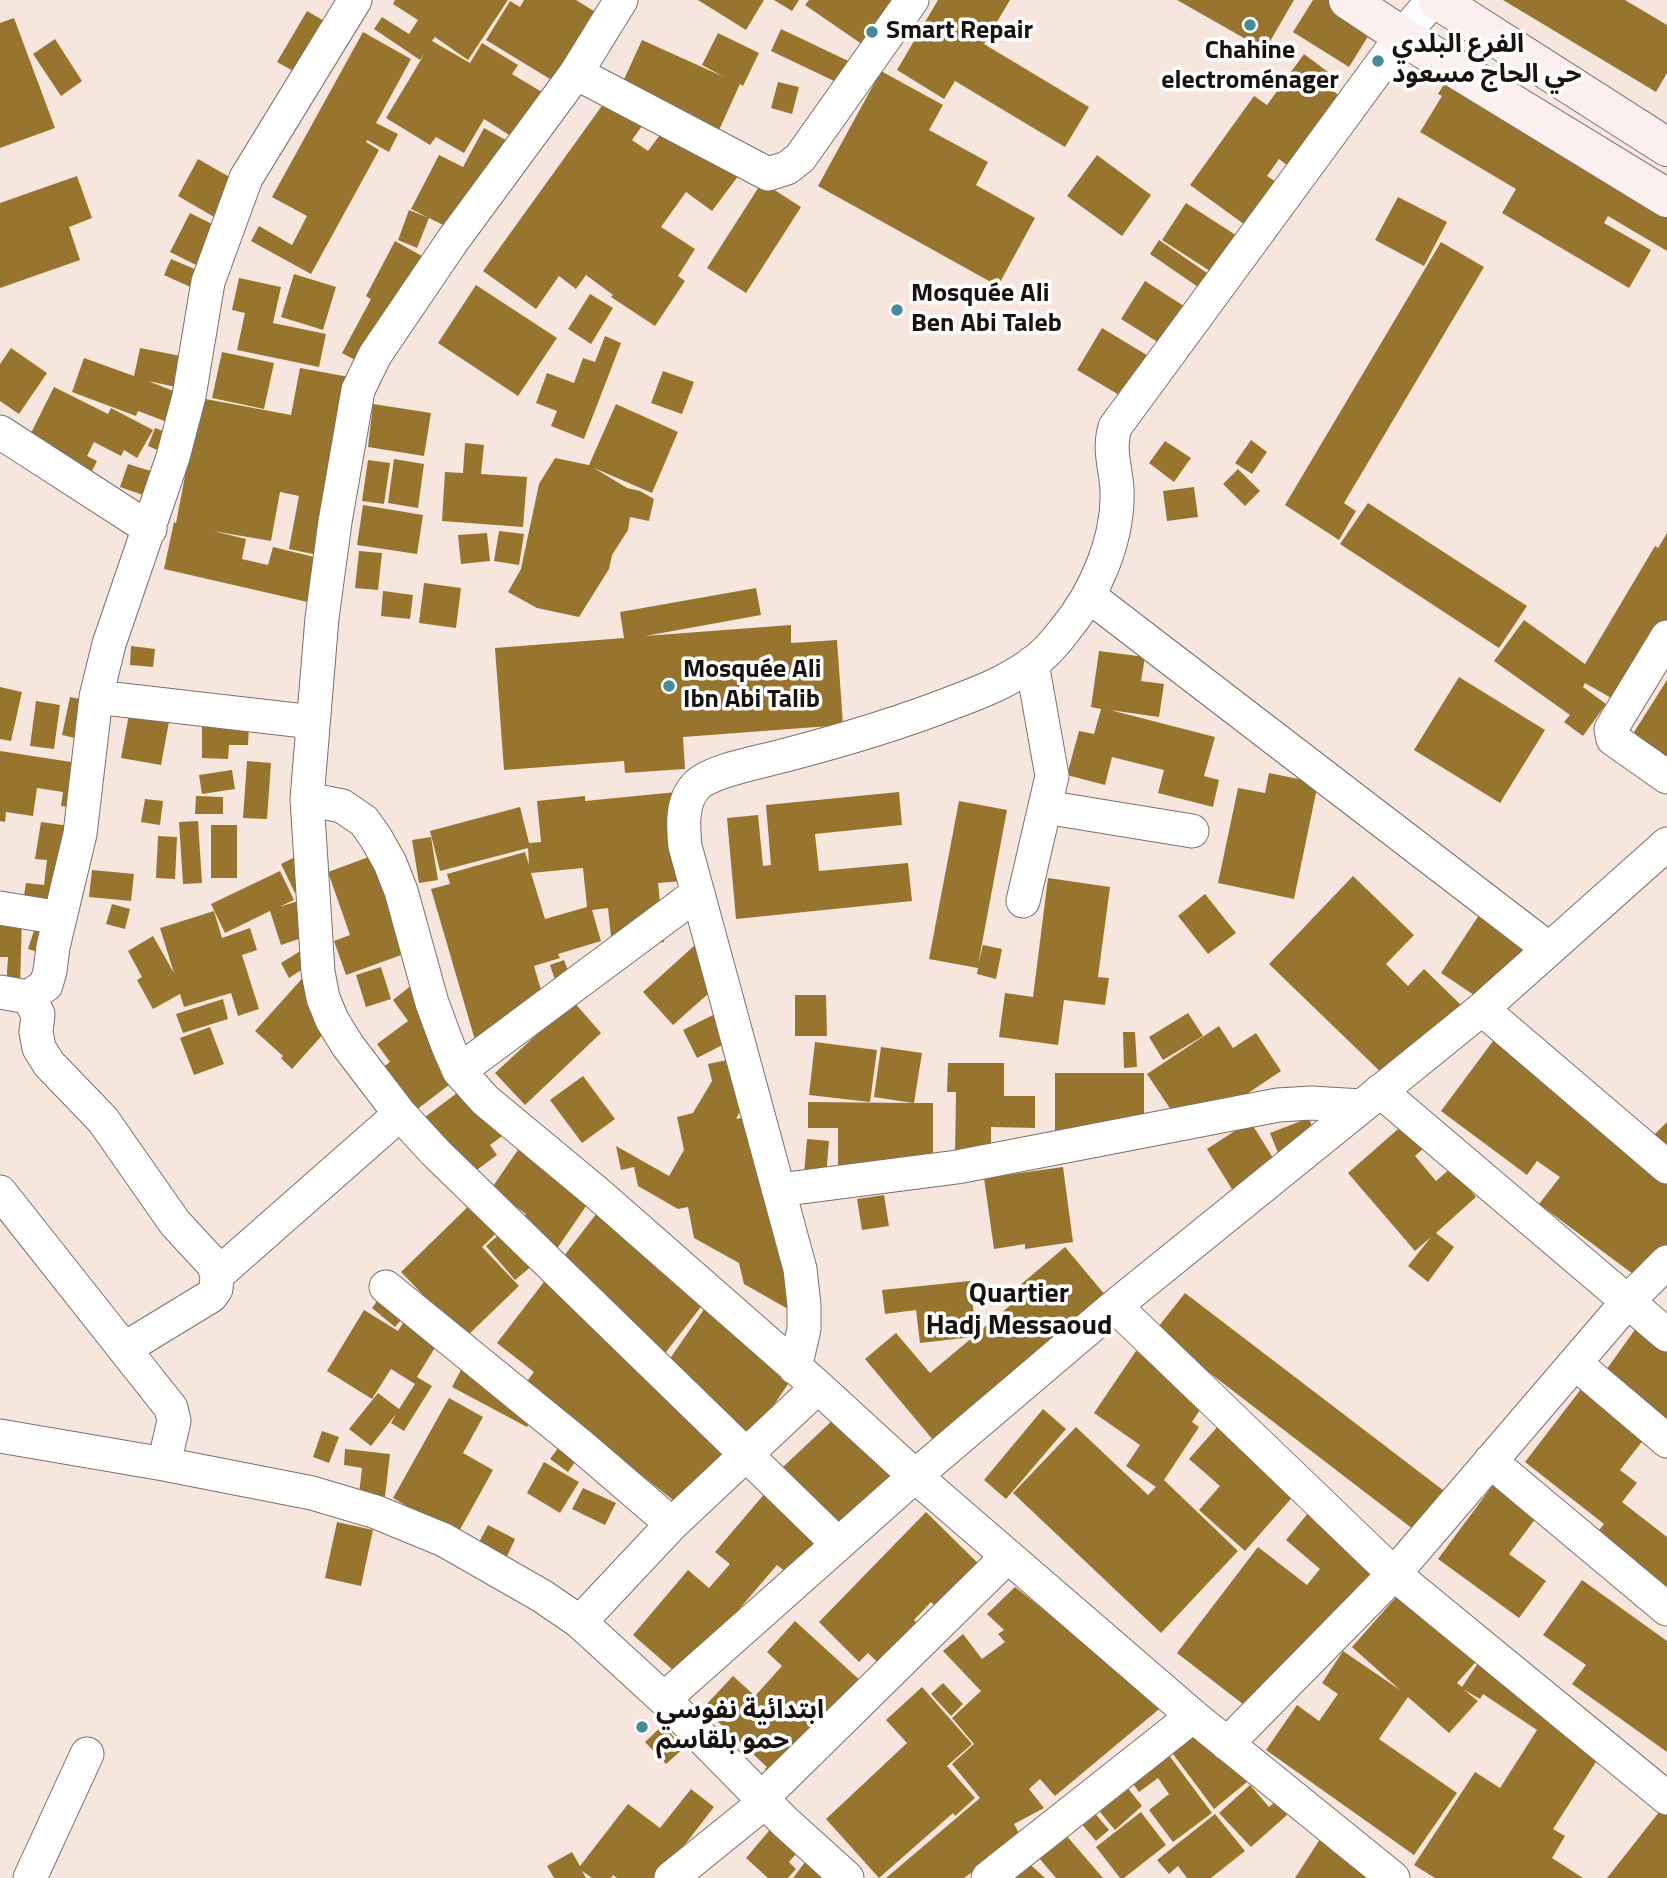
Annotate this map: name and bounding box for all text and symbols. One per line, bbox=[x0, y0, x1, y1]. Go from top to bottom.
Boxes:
place label: Smart Repair bbox=[886, 16, 1033, 48]
marker: Chahine electroménager bbox=[1242, 17, 1258, 33]
marker: Smart Repair bbox=[864, 24, 880, 40]
place label: الفرع البلدي حي الحاج مسعود bbox=[1392, 30, 1582, 92]
place label: Chahine electroménager bbox=[1161, 36, 1339, 98]
marker: الفرع البلدي حي الحاج مسعود bbox=[1370, 53, 1386, 69]
place label: Mosquée Ali Ben Abi Taleb bbox=[911, 279, 1062, 340]
marker: Mosquée Ali Ben Abi Taleb bbox=[889, 302, 905, 318]
place label: Mosquée Ali Ibn Abi Talib bbox=[683, 655, 821, 716]
marker: Mosquée Ali Ibn Abi Talib bbox=[661, 678, 677, 694]
district label: Quartier Hadj Messaoud bbox=[926, 1278, 1112, 1344]
place label: ابتدائية نفوسي حمو بلقاسم bbox=[656, 1696, 824, 1758]
marker: ابتدائية نفوسي حمو بلقاسم bbox=[634, 1719, 650, 1735]

